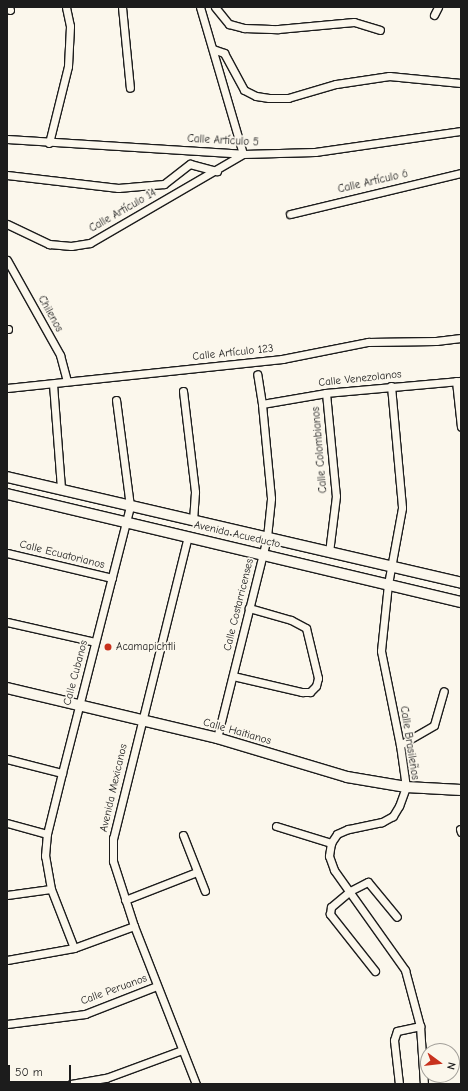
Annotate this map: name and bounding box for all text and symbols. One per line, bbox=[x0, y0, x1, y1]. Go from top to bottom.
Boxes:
street label: Calle Artículo 5 bbox=[187, 133, 259, 149]
street label: Calle Artículo 6 bbox=[337, 168, 409, 196]
street label: Calle Artículo 14 bbox=[87, 186, 159, 236]
street label: Chilenos bbox=[35, 294, 65, 334]
street label: Calle Artículo 123 bbox=[192, 342, 274, 364]
street label: Calle Venezolanos bbox=[318, 368, 402, 390]
street label: Calle Colombianos bbox=[310, 406, 330, 494]
street label: Avenida Acueducto bbox=[193, 519, 281, 551]
street label: Calle Ecuatorianos bbox=[18, 538, 106, 572]
street label: Calle Costarricenses bbox=[221, 557, 257, 653]
street label: Calle Cubanos bbox=[61, 639, 91, 707]
place label: Acamapichtli bbox=[116, 640, 176, 654]
marker: Acamapichtli bbox=[103, 642, 113, 652]
street label: Calle Brasileños bbox=[397, 705, 421, 781]
street label: Calle Haitianos bbox=[201, 716, 273, 748]
street label: Avenida Mexicanos bbox=[97, 743, 131, 833]
street label: Calle Peruanos bbox=[79, 972, 149, 1008]
north arrow bbox=[420, 1043, 460, 1083]
scale bar bbox=[10, 1057, 73, 1083]
text: N bbox=[444, 1061, 458, 1071]
text: 50 m bbox=[15, 1065, 43, 1079]

